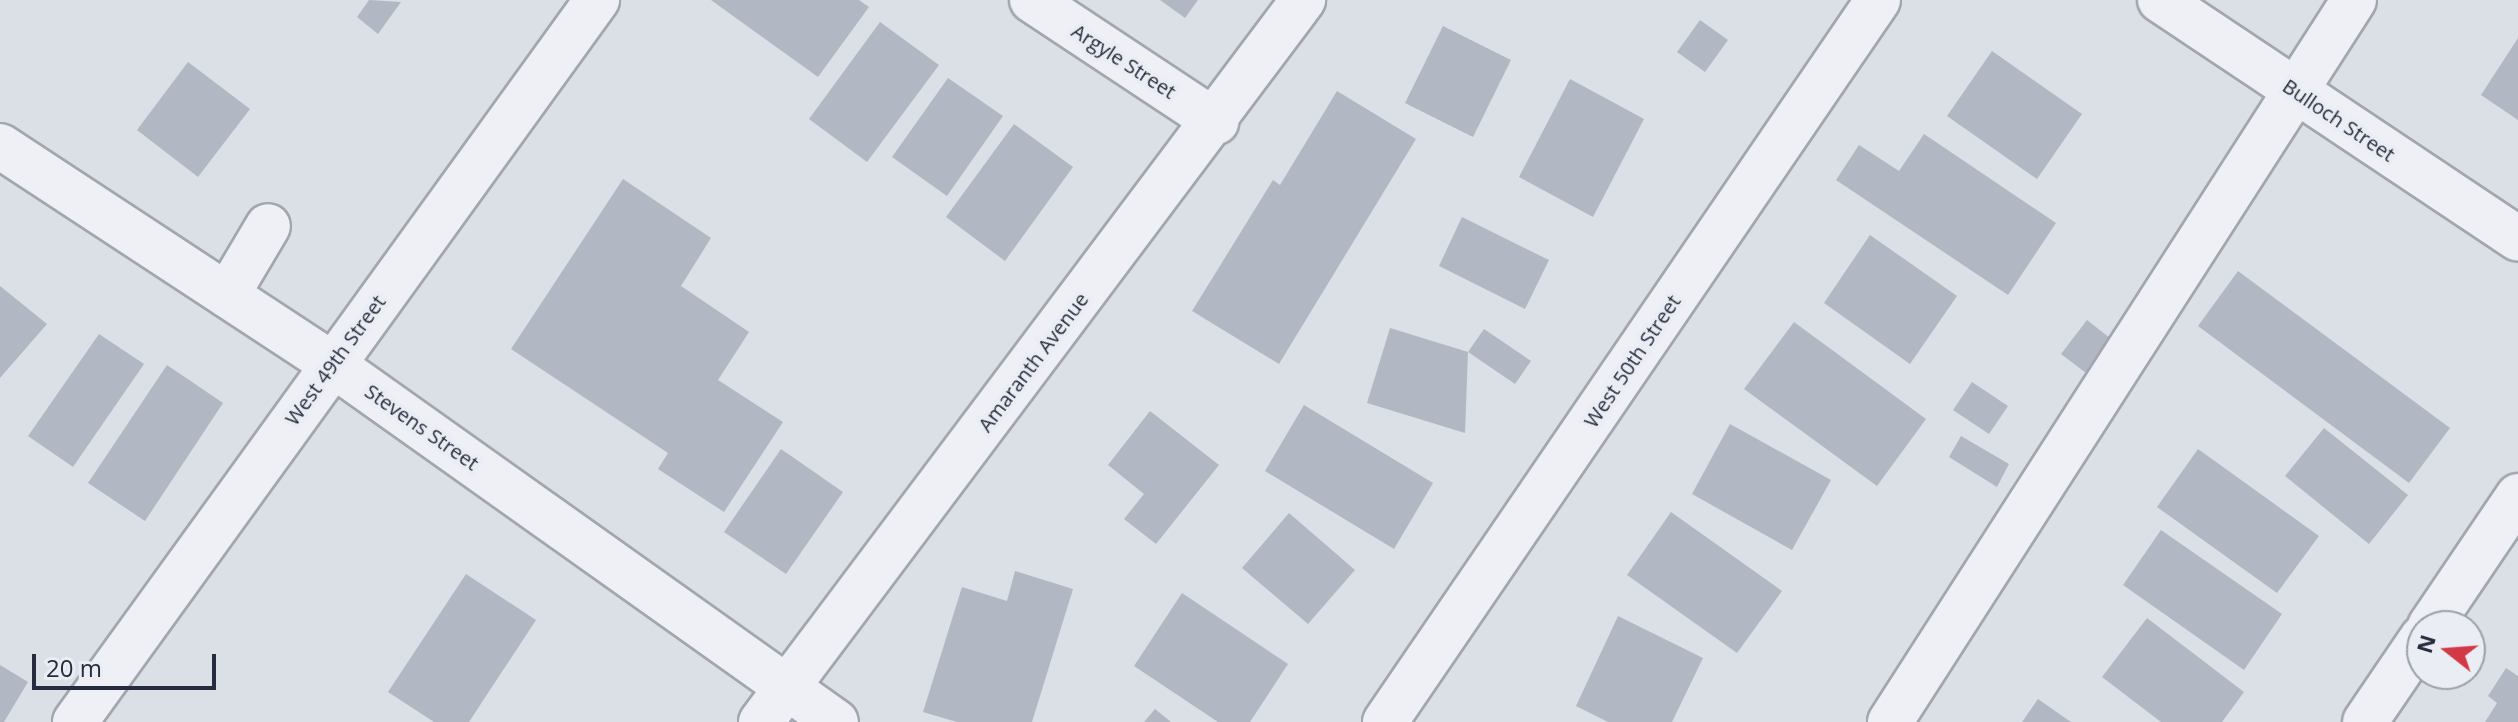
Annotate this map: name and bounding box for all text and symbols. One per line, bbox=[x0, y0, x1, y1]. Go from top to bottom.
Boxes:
street label: Argyle Street bbox=[1068, 19, 1180, 103]
street label: Bulloch Street bbox=[2278, 74, 2400, 166]
street label: Amaranth Avenue bbox=[973, 288, 1093, 436]
street label: West 49th Street bbox=[280, 290, 390, 430]
street label: West 50th Street bbox=[1579, 290, 1685, 432]
street label: Stevens Street bbox=[360, 379, 484, 475]
north arrow bbox=[2406, 610, 2486, 690]
text: N bbox=[2408, 631, 2442, 657]
scale bar bbox=[36, 638, 220, 688]
text: 20 m bbox=[46, 651, 102, 684]

